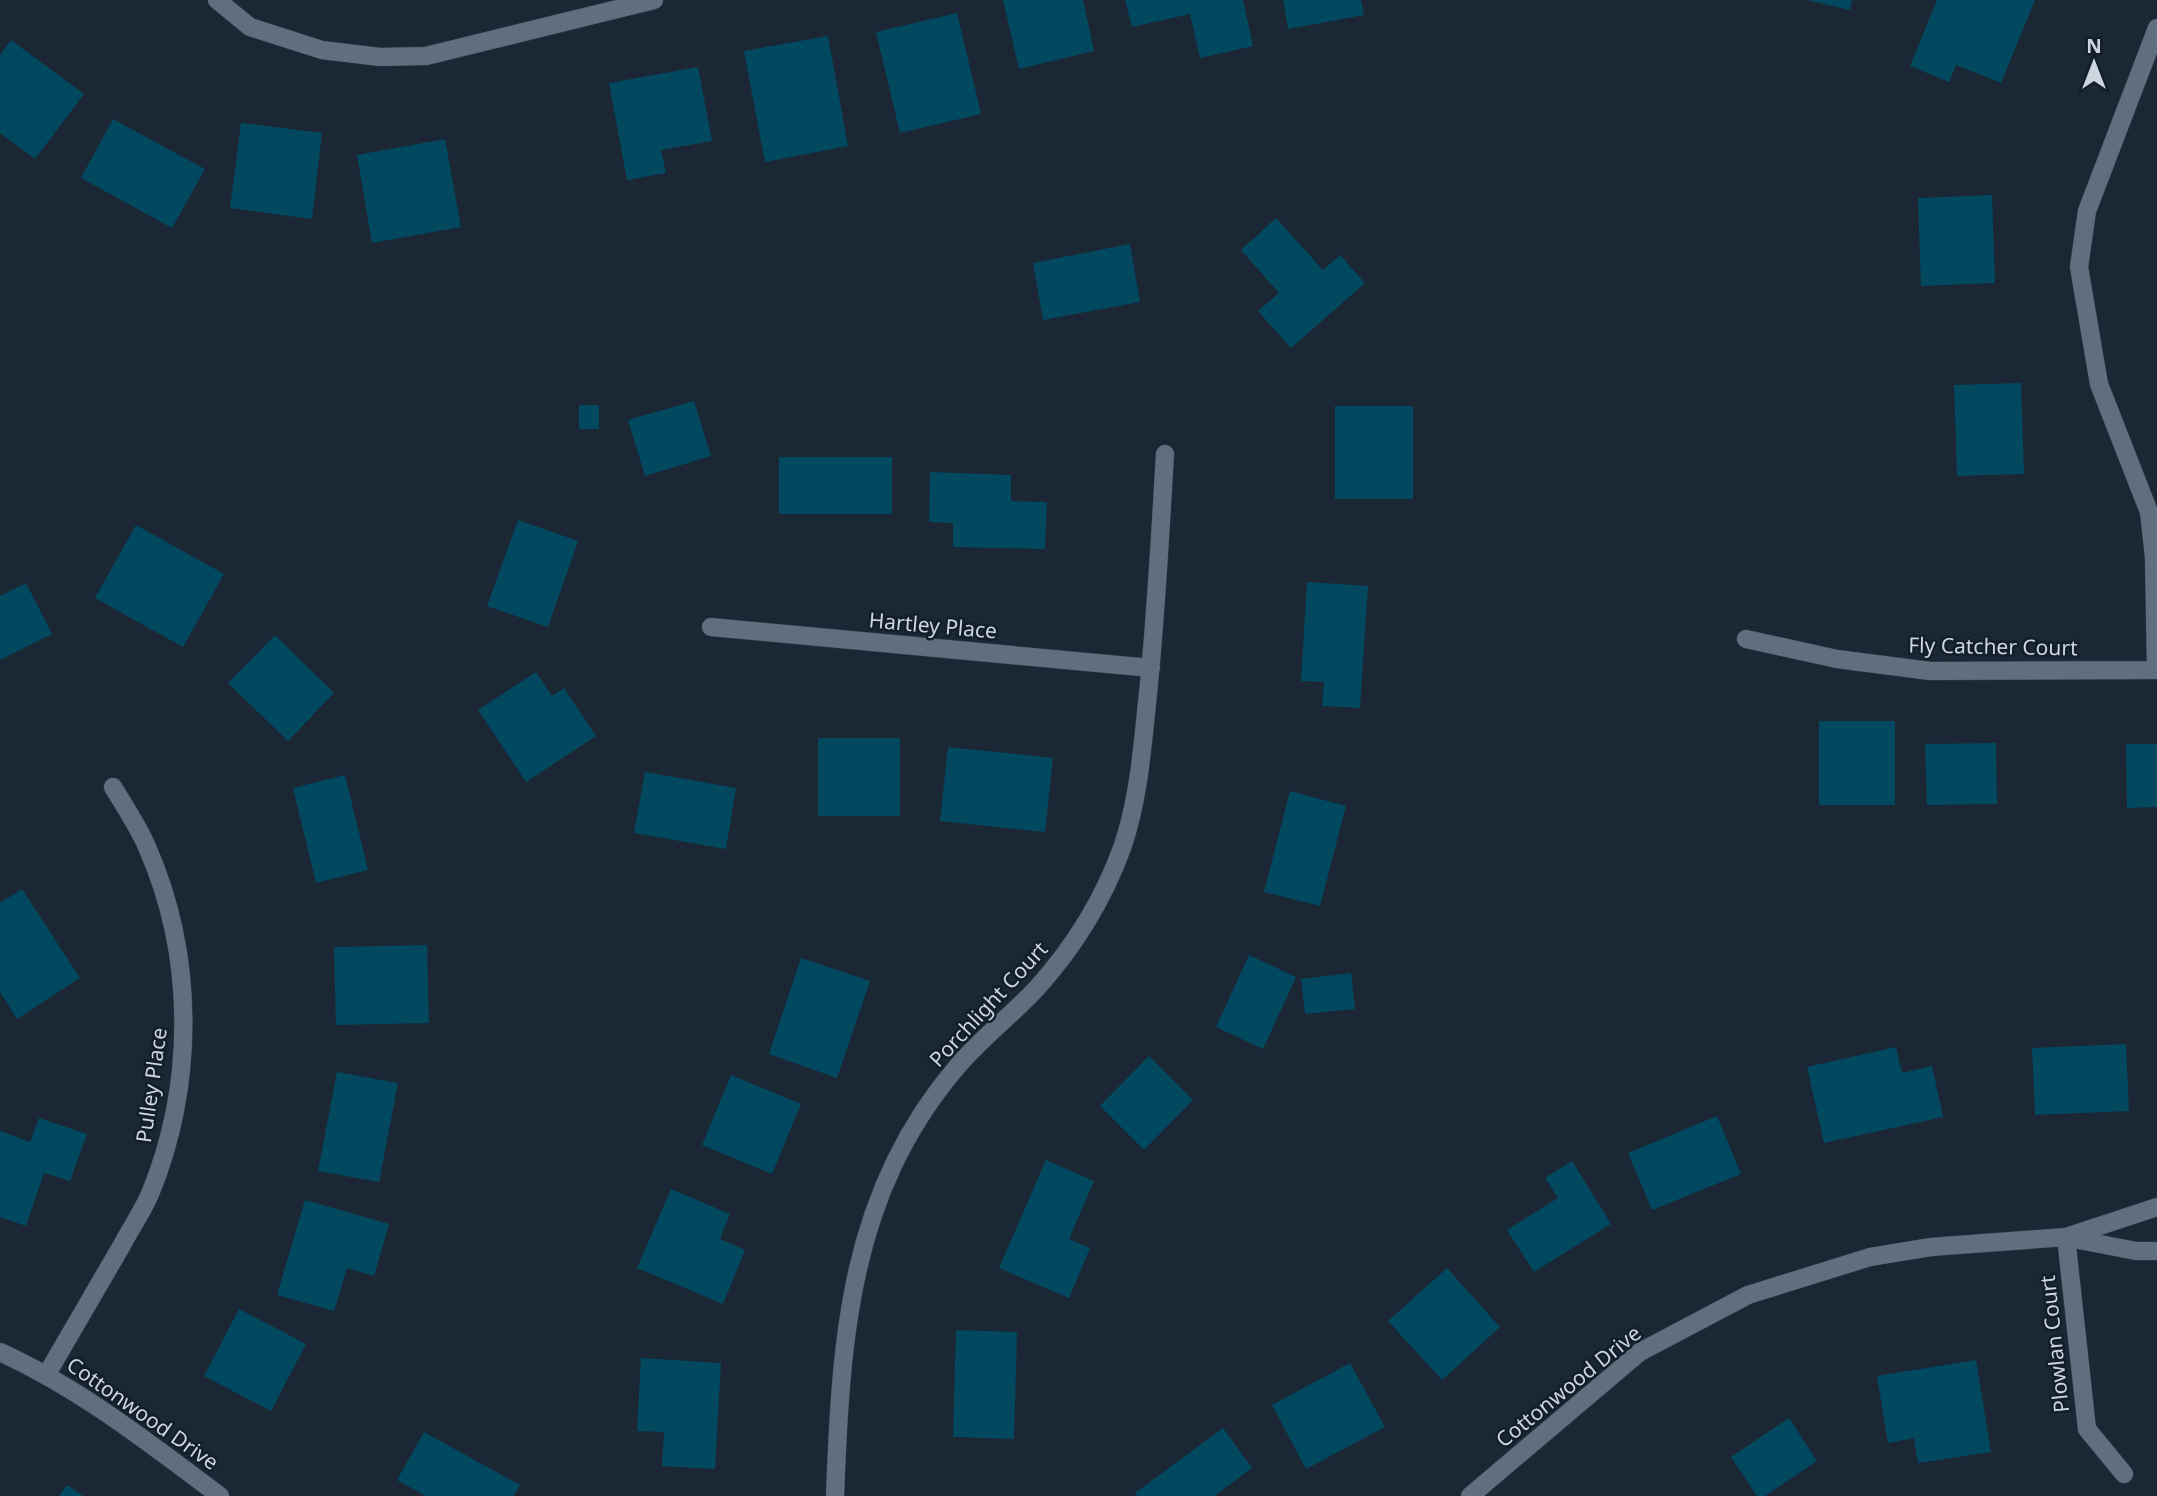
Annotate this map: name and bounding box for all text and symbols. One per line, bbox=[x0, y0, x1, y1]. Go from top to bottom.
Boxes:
north arrow bbox=[2059, 28, 2129, 98]
text: N bbox=[2086, 33, 2102, 59]
street label: Hartley Place bbox=[868, 605, 998, 645]
street label: Fly Catcher Court bbox=[1908, 631, 2078, 661]
street label: Porchlight Court bbox=[923, 935, 1054, 1073]
street label: Pulley Place bbox=[129, 1026, 173, 1144]
street label: Plowlan Court bbox=[2033, 1274, 2075, 1414]
street label: Cottonwood Drive bbox=[1490, 1319, 1646, 1453]
street label: Cottonwood Drive bbox=[62, 1350, 224, 1476]

